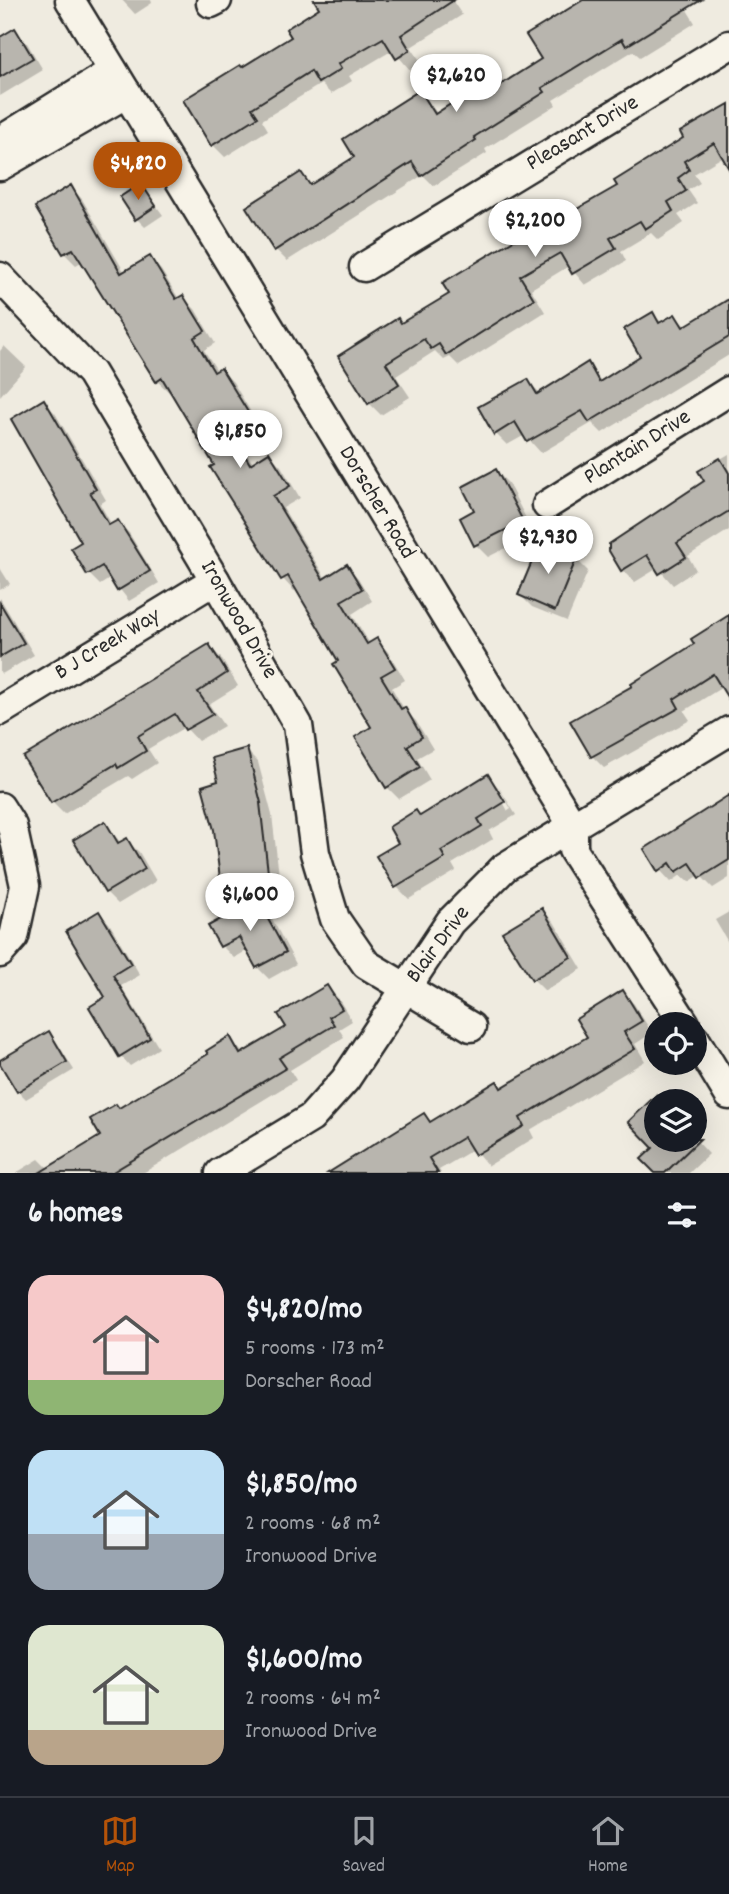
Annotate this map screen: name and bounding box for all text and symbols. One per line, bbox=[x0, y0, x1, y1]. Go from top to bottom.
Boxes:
pin: $2,620 bbox=[399, 54, 513, 114]
text: $2,620 bbox=[426, 60, 486, 93]
street label: Pleasant Drive bbox=[521, 87, 645, 181]
pin: $4,820 bbox=[81, 142, 195, 202]
text: $4,820 bbox=[109, 148, 167, 181]
pin: $2,200 bbox=[478, 200, 592, 259]
text: $2,200 bbox=[504, 205, 566, 238]
street label: Plantain Drive bbox=[578, 402, 698, 494]
pin: $1,850 bbox=[183, 410, 297, 470]
text: $1,850 bbox=[213, 416, 267, 449]
street label: Dorscher Road bbox=[329, 440, 423, 566]
pin: $2,930 bbox=[491, 516, 605, 576]
text: $2,930 bbox=[518, 522, 578, 555]
street label: Ironwood Drive bbox=[191, 555, 285, 685]
street label: B J Creek Way bbox=[49, 600, 168, 690]
pin: $1,600 bbox=[193, 874, 307, 933]
text: $1,600 bbox=[221, 879, 279, 912]
street label: Blair Drive bbox=[399, 899, 479, 991]
map controls bbox=[644, 1012, 707, 1152]
button: locate bbox=[644, 1012, 707, 1075]
button: layers bbox=[644, 1089, 707, 1152]
text: 6 homes bbox=[28, 1194, 123, 1237]
icon: filters bbox=[663, 1196, 701, 1234]
text: $4,820/mo bbox=[245, 1290, 362, 1333]
icon: home bbox=[84, 1303, 168, 1387]
text: 5 rooms · 173 m² bbox=[245, 1333, 385, 1366]
text: Dorscher Road bbox=[245, 1366, 372, 1399]
text: $1,850/mo bbox=[245, 1465, 357, 1508]
icon: home bbox=[84, 1478, 168, 1562]
text: 2 rooms · 68 m² bbox=[245, 1508, 381, 1541]
text: Ironwood Drive bbox=[245, 1541, 377, 1574]
text: $1,600/mo bbox=[245, 1640, 362, 1683]
icon: home bbox=[84, 1653, 168, 1737]
text: 2 rooms · 64 m² bbox=[245, 1683, 381, 1716]
text: Ironwood Drive bbox=[245, 1716, 377, 1749]
tab: Map bbox=[101, 1812, 139, 1881]
tab: Saved bbox=[342, 1812, 385, 1881]
tab: Home bbox=[588, 1812, 628, 1881]

